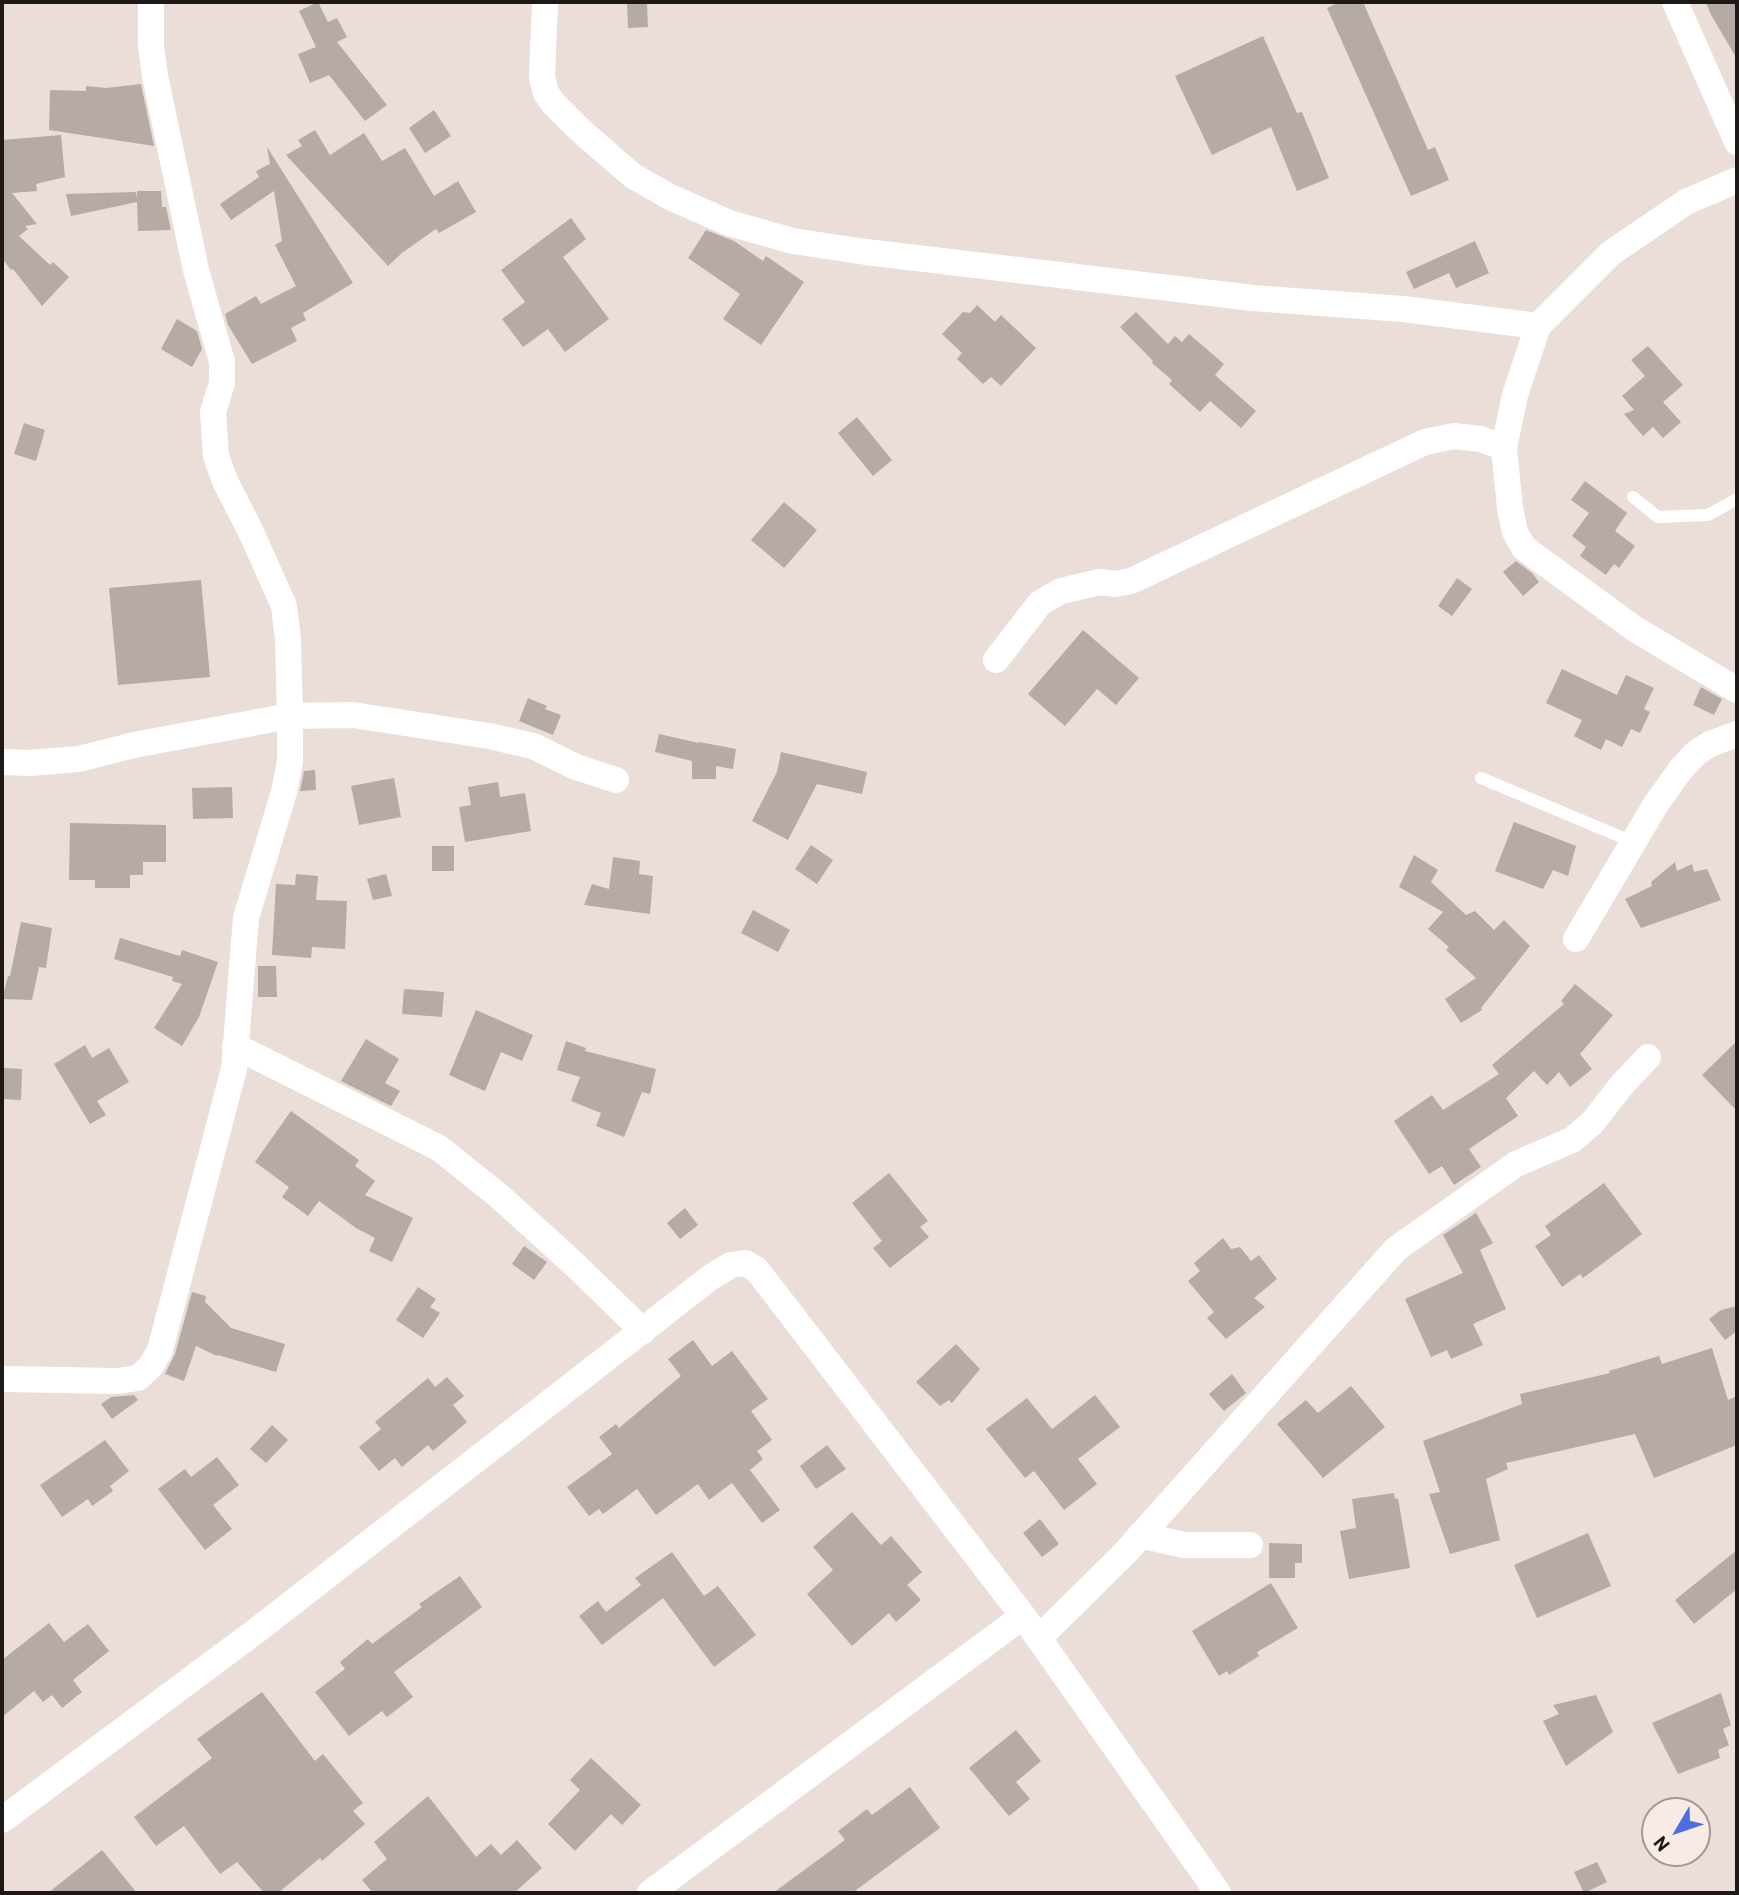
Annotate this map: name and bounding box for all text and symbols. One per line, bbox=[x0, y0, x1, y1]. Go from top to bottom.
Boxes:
north arrow bbox=[1641, 1797, 1711, 1867]
text: N bbox=[1648, 1832, 1674, 1856]

